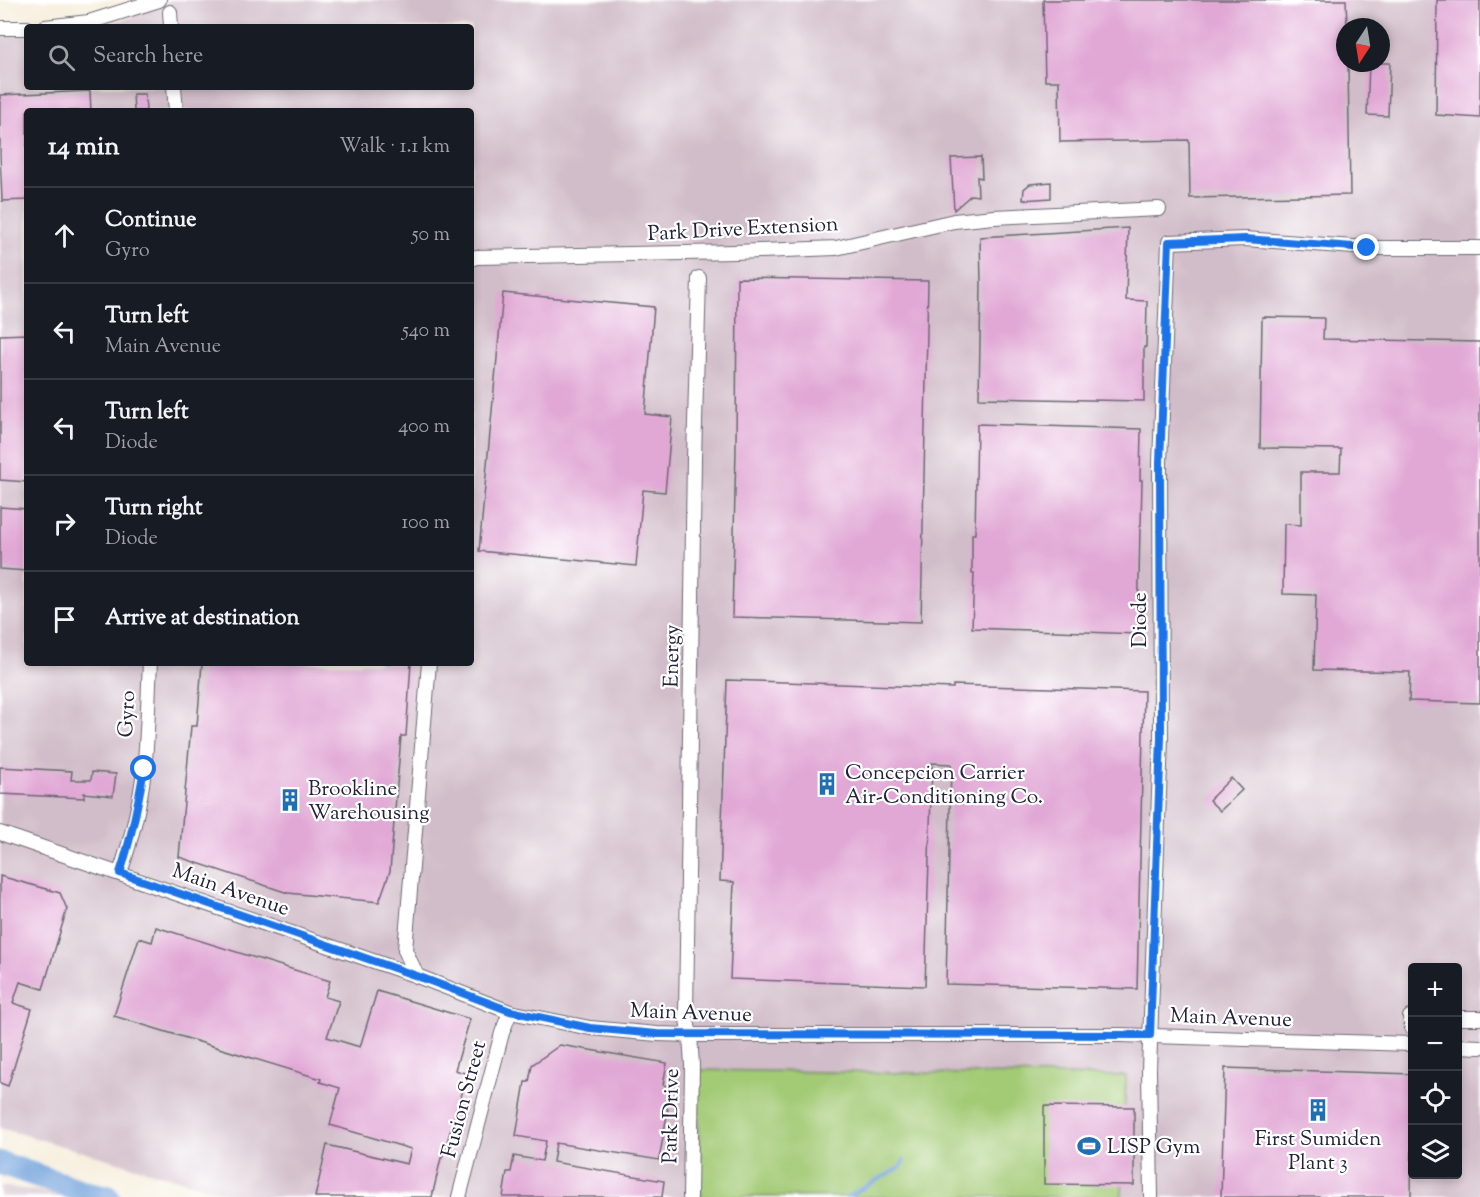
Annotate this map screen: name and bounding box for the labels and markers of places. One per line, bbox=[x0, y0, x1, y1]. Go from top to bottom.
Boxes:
place label: Concepcion Carrier Air-Conditioning Co. bbox=[845, 759, 1043, 813]
building icon: Concepcion Carrier Air-Conditioning Co. bbox=[814, 771, 840, 797]
place label: Brookline Warehousing bbox=[308, 775, 429, 829]
building icon: Brookline Warehousing bbox=[277, 787, 303, 813]
building icon: First Sumiden Plant 3 bbox=[1305, 1097, 1331, 1123]
place label: First Sumiden Plant 3 bbox=[1255, 1125, 1381, 1179]
sports icon: LISP Gym bbox=[1076, 1133, 1102, 1159]
place label: LISP Gym bbox=[1107, 1133, 1200, 1163]

